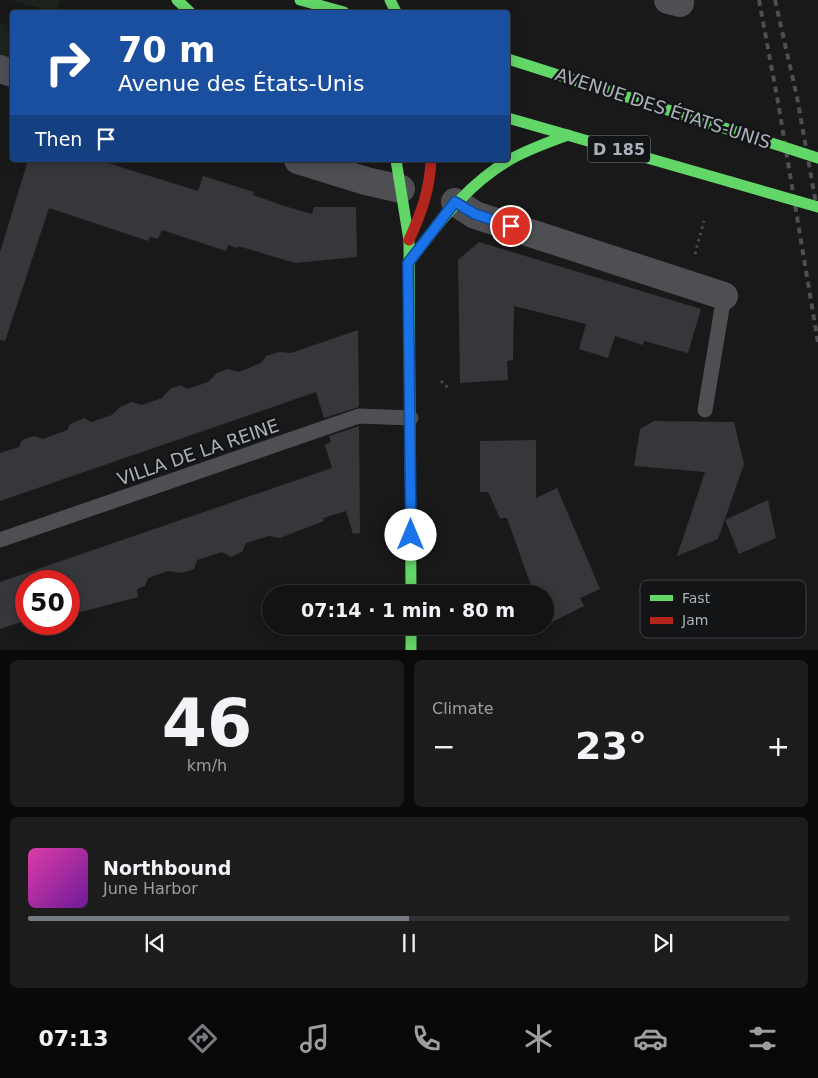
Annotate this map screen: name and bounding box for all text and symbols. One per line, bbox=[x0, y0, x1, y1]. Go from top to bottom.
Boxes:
icon: right bbox=[35, 30, 100, 95]
text: 70 m bbox=[118, 30, 215, 70]
street label: AVENUE DES ÉTATS-UNIS bbox=[553, 63, 773, 153]
text: Avenue des États-Unis bbox=[118, 71, 364, 96]
icon: arrive bbox=[92, 125, 120, 153]
text: Then bbox=[35, 128, 82, 150]
road number: D 185 bbox=[588, 136, 650, 162]
pin bbox=[490, 205, 532, 247]
icon: arrive bbox=[497, 212, 525, 240]
street label: VILLA DE LA REINE bbox=[114, 414, 282, 490]
position arrow bbox=[384, 508, 436, 560]
speed limit sign: 50 bbox=[15, 570, 80, 635]
legend bbox=[640, 580, 806, 638]
text: Fast bbox=[682, 590, 711, 606]
text: 07:14 · 1 min · 80 m bbox=[301, 599, 515, 621]
text: Jam bbox=[681, 612, 708, 628]
text: 46 bbox=[162, 686, 252, 761]
text: Climate bbox=[432, 699, 494, 718]
text: 23° bbox=[575, 724, 647, 768]
text: − bbox=[432, 730, 455, 763]
text: + bbox=[767, 730, 790, 763]
text: km/h bbox=[187, 756, 227, 775]
text: Northbound bbox=[103, 857, 231, 879]
text: June Harbor bbox=[103, 879, 198, 898]
icon: previous bbox=[141, 929, 169, 957]
icon: pause bbox=[395, 929, 423, 957]
icon: next bbox=[649, 929, 677, 957]
icon: directions bbox=[185, 1021, 220, 1056]
icon: music bbox=[297, 1021, 332, 1056]
icon: phone bbox=[409, 1021, 444, 1056]
icon: climate bbox=[521, 1021, 556, 1056]
icon: car bbox=[633, 1021, 668, 1056]
icon: filters bbox=[745, 1021, 780, 1056]
text: 07:13 bbox=[38, 1026, 108, 1051]

